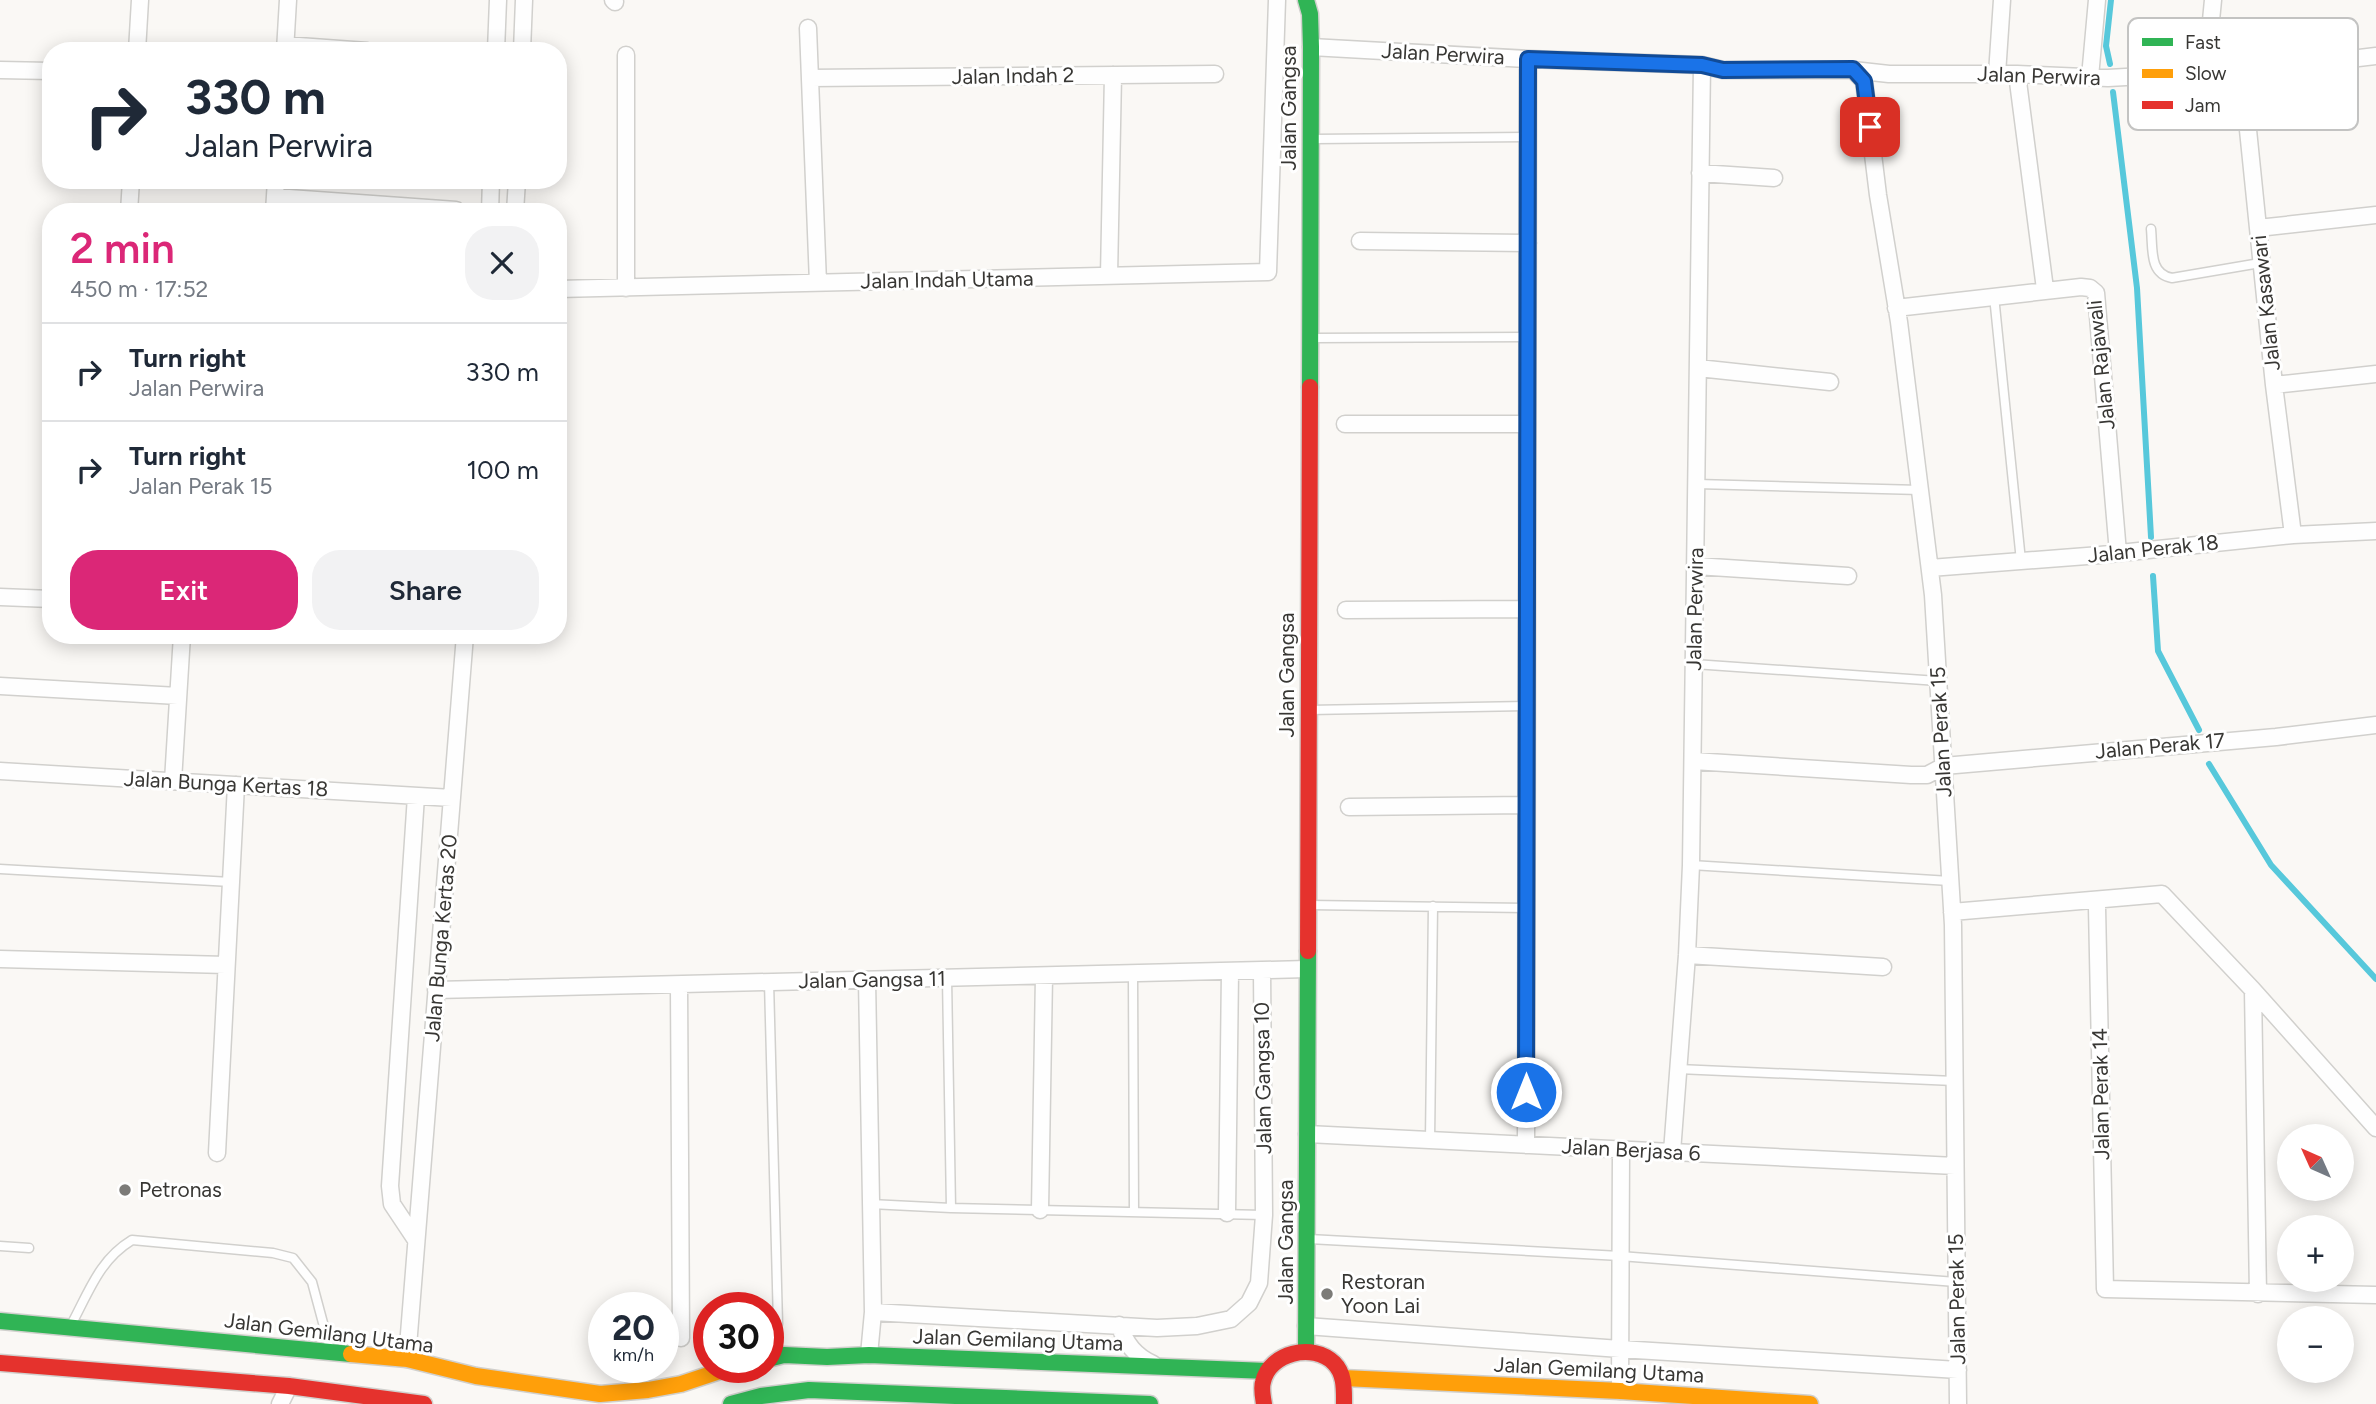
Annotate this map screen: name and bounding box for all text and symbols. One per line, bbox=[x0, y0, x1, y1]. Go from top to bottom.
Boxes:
legend bbox=[2128, 18, 2358, 130]
text: Fast bbox=[2185, 31, 2221, 54]
street label: Jalan Perwira bbox=[1381, 38, 1505, 69]
street label: Jalan Gangsa bbox=[1276, 46, 1301, 170]
street label: Jalan Perwira bbox=[1977, 61, 2101, 90]
street label: Jalan Indah 2 bbox=[951, 62, 1075, 89]
text: Slow bbox=[2185, 62, 2227, 85]
text: 330 m bbox=[185, 67, 326, 126]
icon: right bbox=[70, 70, 161, 161]
text: Jam bbox=[2185, 94, 2221, 117]
pin bbox=[1840, 97, 1900, 157]
icon: arrive bbox=[1851, 108, 1889, 146]
text: Jalan Perwira bbox=[185, 127, 373, 165]
text: 2 min bbox=[70, 223, 175, 274]
button: close bbox=[465, 226, 539, 300]
street label: Jalan Kasawari bbox=[2246, 234, 2285, 372]
street label: Jalan Indah Utama bbox=[860, 265, 1034, 294]
text: 450 m · 17:52 bbox=[70, 275, 208, 303]
street label: Jalan Rajawali bbox=[2081, 299, 2120, 431]
text: Turn right bbox=[129, 342, 246, 374]
icon: right bbox=[70, 353, 108, 391]
text: 330 m bbox=[465, 356, 539, 388]
text: Jalan Perwira bbox=[129, 374, 264, 402]
text: Turn right bbox=[129, 440, 246, 472]
icon: right bbox=[70, 451, 108, 489]
text: 100 m bbox=[466, 454, 539, 486]
text: Jalan Perak 15 bbox=[129, 472, 273, 500]
street label: Jalan Perak 18 bbox=[2086, 529, 2220, 568]
street label: Jalan Perwira bbox=[1681, 547, 1708, 671]
button: Exit bbox=[70, 550, 298, 630]
button: Share bbox=[312, 550, 539, 630]
street label: Jalan Gangsa bbox=[1274, 613, 1299, 737]
street label: Jalan Perak 15 bbox=[1925, 666, 1956, 798]
street label: Jalan Perak 17 bbox=[2094, 727, 2226, 764]
street label: Jalan Bunga Kertas 18 bbox=[123, 766, 329, 801]
street label: Jalan Bunga Kertas 20 bbox=[419, 833, 462, 1043]
street label: Jalan Gangsa 11 bbox=[798, 966, 946, 993]
street label: Jalan Gangsa 10 bbox=[1249, 1002, 1276, 1154]
street label: Jalan Perak 14 bbox=[2087, 1028, 2114, 1160]
position arrow bbox=[1489, 1055, 1563, 1129]
north arrow bbox=[2277, 1124, 2354, 1200]
map controls bbox=[2277, 1124, 2354, 1383]
street label: Jalan Berjasa 6 bbox=[1561, 1133, 1701, 1166]
place label: Petronas bbox=[139, 1177, 222, 1202]
street label: Jalan Gangsa bbox=[1273, 1180, 1298, 1304]
marker: Petronas bbox=[117, 1182, 133, 1198]
button: + bbox=[2277, 1215, 2354, 1292]
street label: Jalan Perak 15 bbox=[1943, 1233, 1970, 1365]
place label: Restoran Yoon Lai bbox=[1341, 1269, 1425, 1318]
marker: Restoran Yoon Lai bbox=[1319, 1286, 1335, 1302]
speed limit sign: 30 bbox=[693, 1292, 784, 1383]
button: − bbox=[2277, 1306, 2354, 1383]
street label: Jalan Gemilang Utama bbox=[223, 1307, 435, 1358]
text: 20 bbox=[612, 1307, 655, 1349]
street label: Jalan Gemilang Utama bbox=[912, 1323, 1124, 1356]
text: km/h bbox=[613, 1344, 654, 1366]
street label: Jalan Gemilang Utama bbox=[1493, 1352, 1705, 1387]

